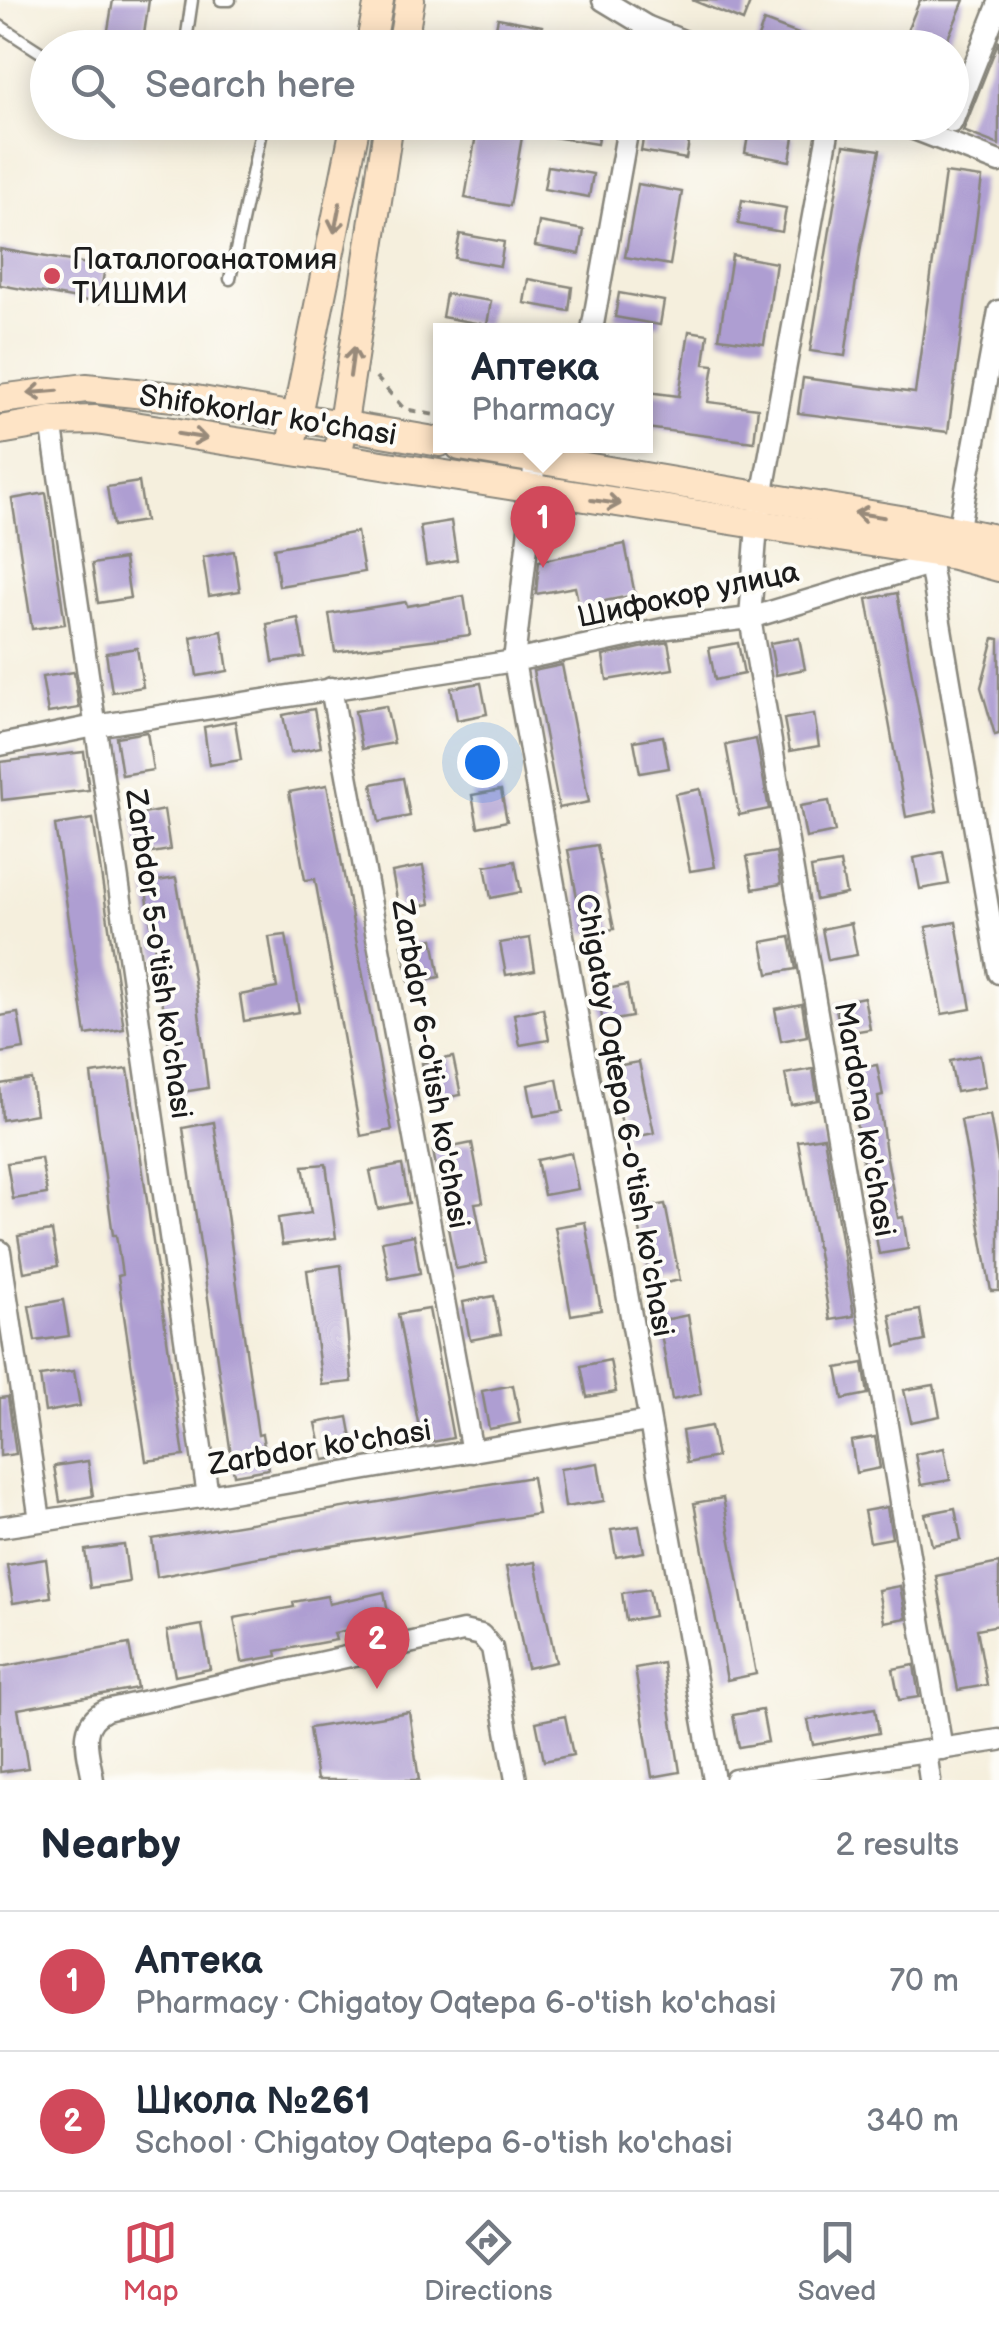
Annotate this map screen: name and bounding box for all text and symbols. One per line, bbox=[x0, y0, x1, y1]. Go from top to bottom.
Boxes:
search box bbox=[30, 30, 969, 140]
icon: search bbox=[65, 58, 120, 113]
text: Search here bbox=[145, 63, 356, 108]
one-way arrow bbox=[327, 201, 346, 234]
place label: Паталогоанатомия ТИШМИ bbox=[72, 242, 337, 312]
marker: Паталогоанатомия ТИШМИ bbox=[41, 265, 63, 287]
popup bbox=[433, 323, 653, 453]
text: Аптека bbox=[471, 346, 599, 391]
one-way arrow bbox=[343, 347, 361, 379]
street label: Shifokorlar ko'chasi bbox=[137, 378, 399, 454]
one-way arrow bbox=[27, 383, 60, 402]
text: Pharmacy bbox=[471, 391, 615, 430]
one-way arrow bbox=[175, 427, 208, 446]
pin: 1 bbox=[510, 486, 576, 568]
one-way arrow bbox=[589, 494, 621, 512]
one-way arrow bbox=[853, 505, 886, 524]
street label: Шифокор улица bbox=[574, 554, 803, 636]
your location bbox=[457, 737, 508, 788]
street label: Zarbdor 5-o'tish ko'chasi bbox=[117, 786, 199, 1121]
street label: Chigatoy Oqtepa 6-o'tish ko'chasi bbox=[567, 891, 681, 1340]
street label: Zarbdor 6-o'tish ko'chasi bbox=[383, 896, 477, 1231]
street label: Mardona ko'chasi bbox=[826, 999, 902, 1239]
street label: Zarbdor ko'chasi bbox=[205, 1413, 434, 1483]
pin: 2 bbox=[344, 1606, 410, 1689]
text: Nearby bbox=[40, 1820, 180, 1871]
text: 2 results bbox=[835, 1826, 959, 1865]
text: Аптека bbox=[135, 1939, 263, 1984]
text: 1 bbox=[66, 1962, 79, 2001]
text: 70 m bbox=[889, 1962, 959, 2001]
text: Pharmacy · Chigatoy Oqtepa 6-o'tish ko'chasi bbox=[135, 1984, 776, 2023]
text: Школа №261 bbox=[135, 2079, 371, 2124]
text: 2 bbox=[63, 2102, 82, 2141]
text: 340 m bbox=[866, 2102, 959, 2141]
text: School · Chigatoy Oqtepa 6-o'tish ko'chasi bbox=[135, 2124, 733, 2163]
tab: Map bbox=[123, 2215, 179, 2308]
tab: Directions bbox=[424, 2215, 553, 2308]
tab: Saved bbox=[798, 2215, 876, 2308]

